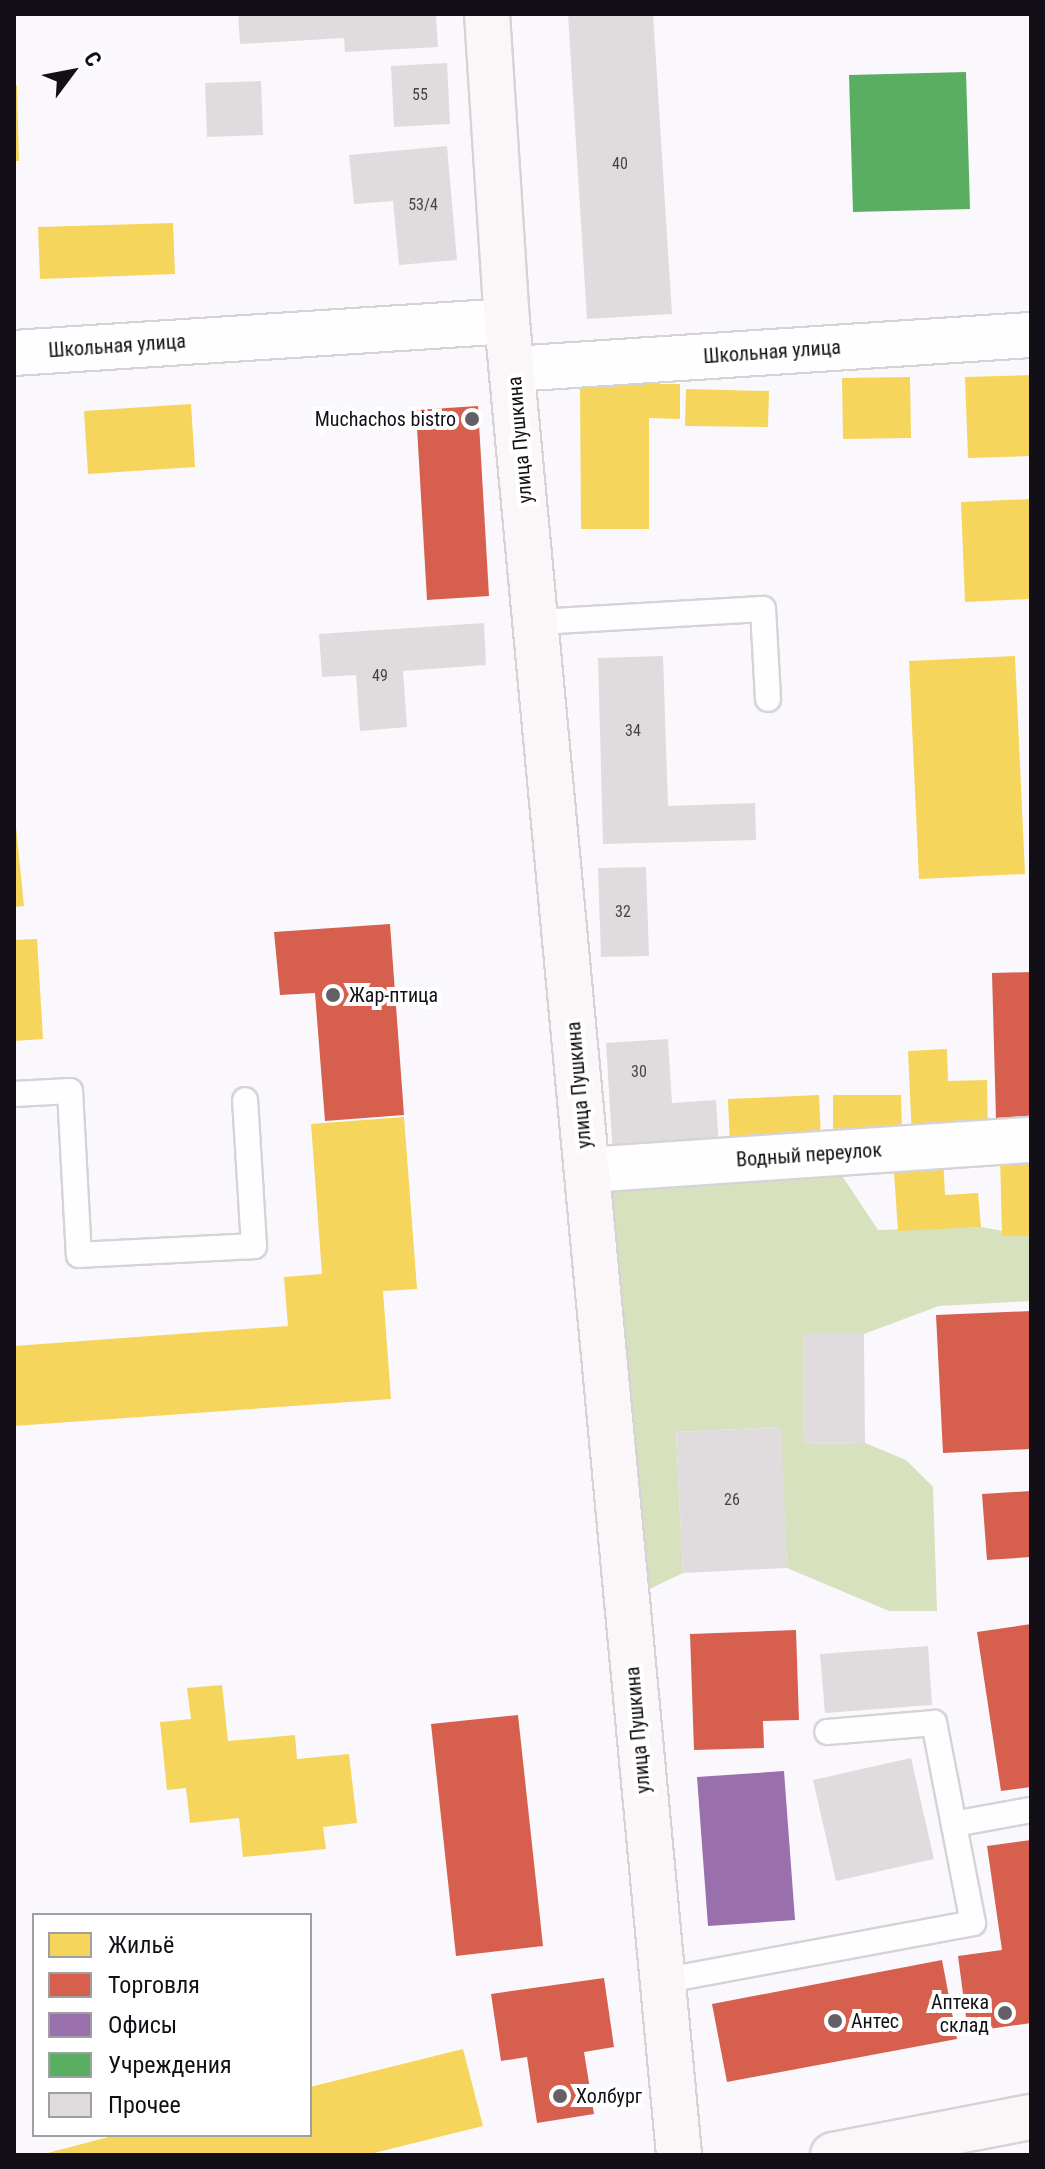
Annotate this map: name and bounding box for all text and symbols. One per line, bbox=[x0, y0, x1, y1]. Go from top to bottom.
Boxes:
north arrow bbox=[32, 32, 112, 112]
text: С bbox=[79, 47, 107, 71]
house number: 55 bbox=[412, 85, 428, 105]
house number: 40 bbox=[612, 154, 628, 174]
house number: 53/4 bbox=[408, 195, 438, 215]
street label: Школьная улица bbox=[47, 329, 187, 363]
street label: Школьная улица bbox=[702, 335, 842, 369]
street label: улица Пушкина bbox=[502, 376, 538, 504]
place label: Muchachos bistro bbox=[315, 407, 456, 431]
marker: Muchachos bistro bbox=[463, 410, 481, 428]
house number: 49 bbox=[372, 666, 388, 686]
house number: 34 bbox=[625, 721, 641, 741]
house number: 32 bbox=[615, 902, 631, 922]
place label: Жар-птица bbox=[349, 983, 438, 1007]
marker: Жар-птица bbox=[324, 986, 342, 1004]
street label: улица Пушкина bbox=[561, 1021, 597, 1149]
house number: 30 bbox=[631, 1062, 647, 1082]
street label: Водный переулок bbox=[735, 1138, 883, 1172]
house number: 26 bbox=[724, 1490, 740, 1510]
street label: улица Пушкина bbox=[620, 1666, 656, 1794]
legend bbox=[32, 1913, 312, 2137]
text: Жильё bbox=[108, 1931, 174, 1959]
text: Торговля bbox=[108, 1971, 200, 1999]
place label: Аптека склад bbox=[931, 1990, 989, 2037]
marker: Аптека склад bbox=[996, 2004, 1014, 2022]
place label: Антес bbox=[851, 2009, 899, 2033]
text: Офисы bbox=[108, 2011, 177, 2039]
marker: Антес bbox=[826, 2012, 844, 2030]
text: Учреждения bbox=[108, 2051, 232, 2079]
place label: Холбург bbox=[576, 2084, 642, 2108]
marker: Холбург bbox=[551, 2087, 569, 2105]
text: Прочее bbox=[108, 2091, 181, 2119]

